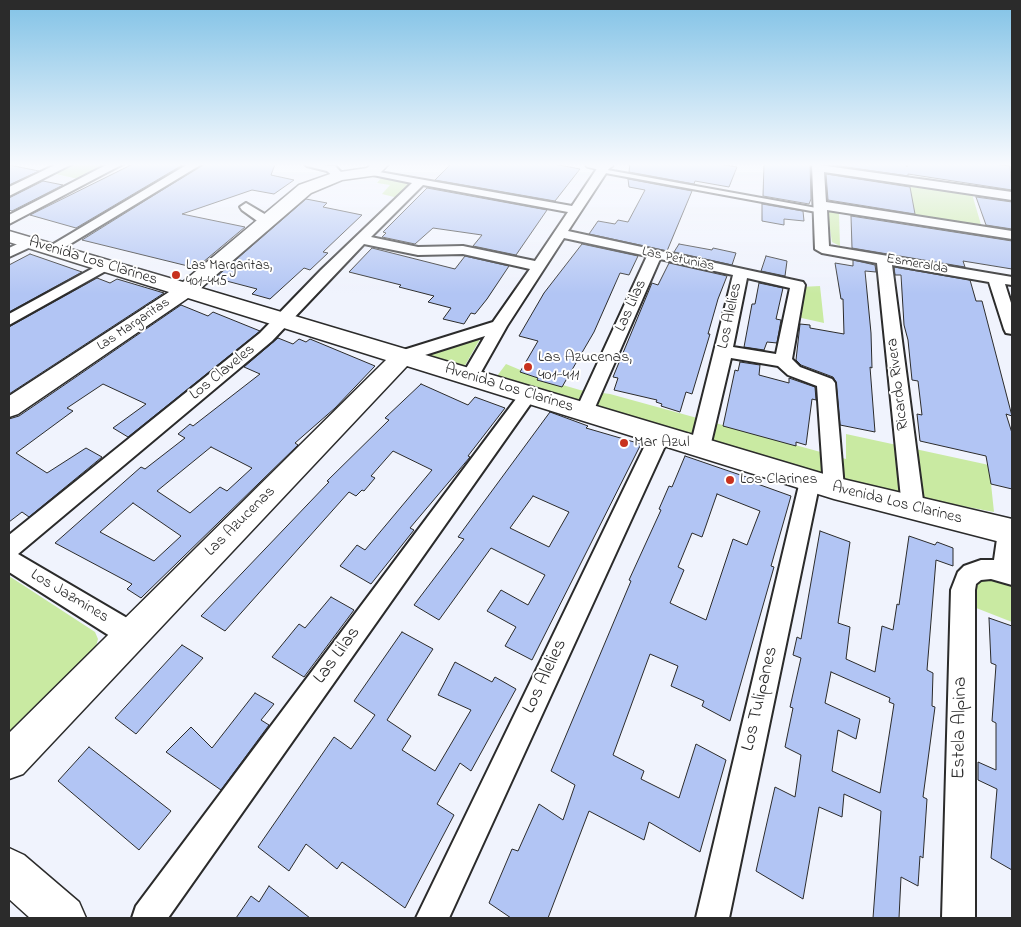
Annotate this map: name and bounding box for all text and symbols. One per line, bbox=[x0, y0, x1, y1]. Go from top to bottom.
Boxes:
street label: Avenida Los Clarines bbox=[26, 233, 160, 291]
street label: Las Petunias bbox=[640, 244, 716, 276]
street label: Esmeralda bbox=[885, 251, 949, 279]
place label: Las Margaritas, 401-445 bbox=[186, 259, 272, 292]
marker: Las Margaritas, 401-445 bbox=[170, 269, 182, 281]
street label: Las Lilas bbox=[612, 277, 652, 335]
street label: Los Alelies bbox=[715, 281, 747, 351]
street label: Las Margaritas bbox=[95, 295, 173, 355]
street label: Ricardo Rivera bbox=[884, 337, 914, 431]
street label: Los Claveles bbox=[187, 341, 259, 405]
place label: Las Azucenas, 401-411 bbox=[538, 348, 632, 386]
street label: Avenida Los Clarines bbox=[442, 360, 576, 418]
marker: Las Azucenas, 401-411 bbox=[522, 361, 534, 373]
place label: Mar Azul bbox=[634, 433, 690, 453]
marker: Mar Azul bbox=[618, 437, 630, 449]
place label: Los Clarines bbox=[740, 470, 818, 490]
marker: Los Clarines bbox=[724, 474, 736, 486]
street label: Avenida Los Clarines bbox=[830, 479, 964, 529]
street label: Las Azucenas bbox=[202, 483, 280, 561]
street label: Los Jazmines bbox=[26, 566, 112, 628]
street label: Las Lilas bbox=[310, 623, 366, 689]
street label: Los Alelies bbox=[519, 636, 573, 718]
street label: Los Tulipanes bbox=[738, 644, 784, 754]
street label: Estela Alpina bbox=[949, 677, 973, 779]

